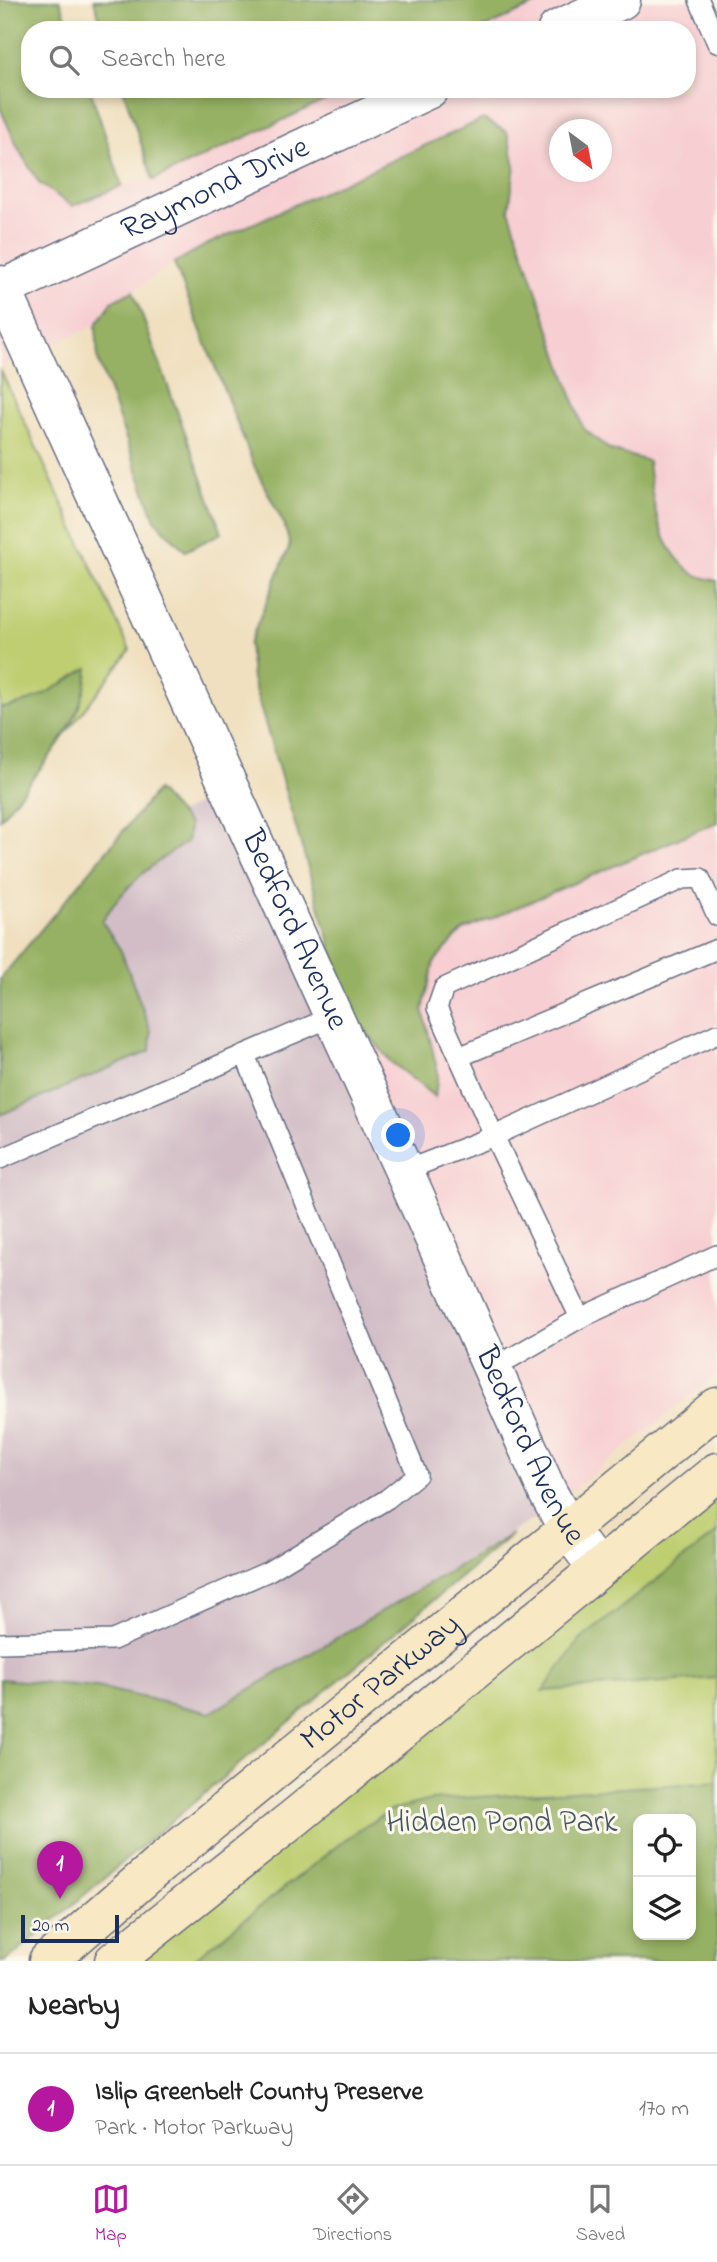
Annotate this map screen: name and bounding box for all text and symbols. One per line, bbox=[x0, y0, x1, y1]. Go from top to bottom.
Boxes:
search box bbox=[21, 21, 696, 98]
icon: search bbox=[45, 41, 83, 79]
text: Search here bbox=[101, 41, 226, 79]
north arrow bbox=[549, 119, 612, 182]
street label: Raymond Drive bbox=[114, 124, 318, 253]
street label: Bedford Avenue bbox=[228, 822, 360, 1038]
your location bbox=[381, 1118, 415, 1152]
street label: Bedford Avenue bbox=[462, 1338, 597, 1556]
street label: Motor Parkway bbox=[291, 1603, 471, 1763]
park label: Hidden Pond Park bbox=[386, 1800, 619, 1847]
map controls bbox=[633, 1814, 696, 1940]
button: locate bbox=[633, 1814, 696, 1877]
pin: 1 bbox=[37, 1841, 83, 1899]
button: layers bbox=[633, 1877, 696, 1940]
scale bar bbox=[21, 1912, 119, 1944]
text: 20 m bbox=[32, 1913, 69, 1940]
text: Nearby bbox=[28, 1985, 120, 2029]
text: Islip Greenbelt County Preserve bbox=[95, 2074, 423, 2112]
text: 1 bbox=[47, 2093, 55, 2126]
text: 170 m bbox=[639, 2093, 689, 2126]
text: Park · Motor Parkway bbox=[95, 2112, 293, 2145]
tab: Map bbox=[92, 2180, 130, 2249]
tab: Directions bbox=[313, 2180, 392, 2249]
tab: Saved bbox=[576, 2180, 625, 2249]

